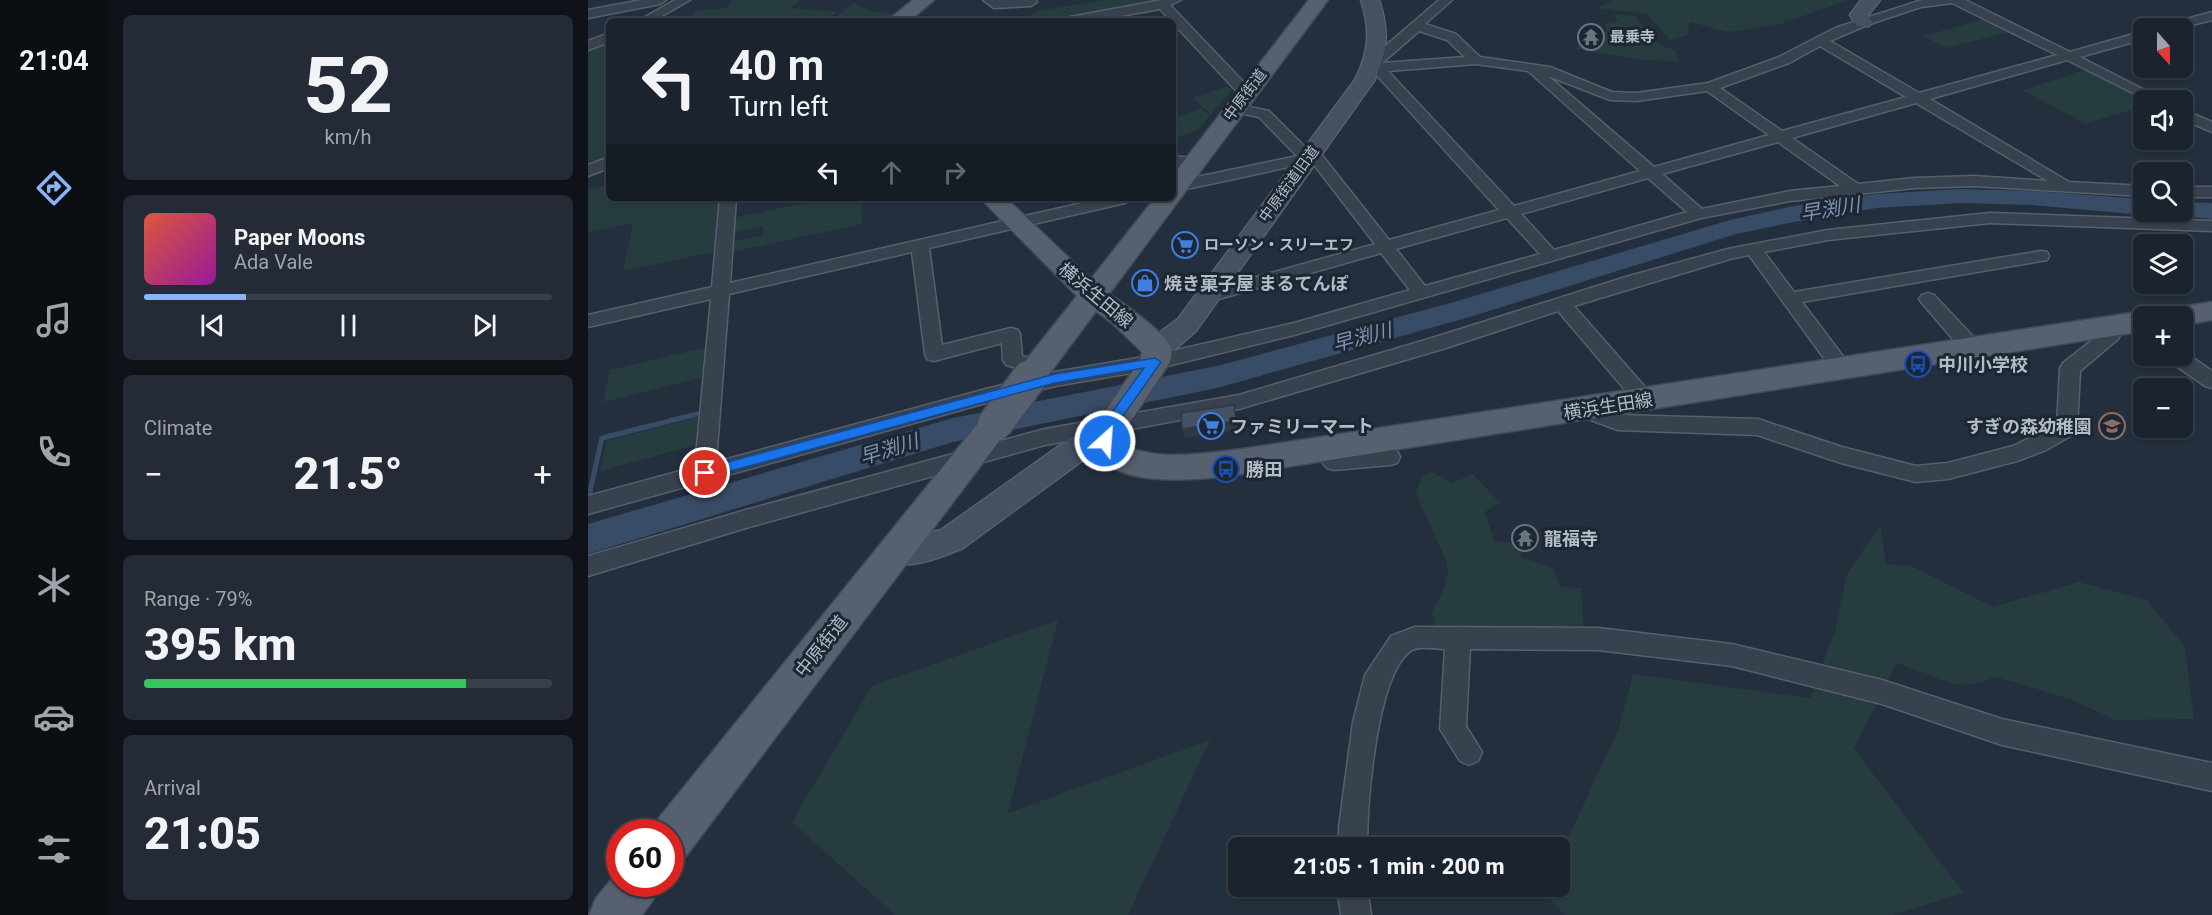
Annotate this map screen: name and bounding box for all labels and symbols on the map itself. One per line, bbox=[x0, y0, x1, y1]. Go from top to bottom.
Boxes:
north arrow bbox=[2133, 18, 2193, 78]
temple icon: 最乗寺 bbox=[1576, 22, 1606, 52]
place label: 最乗寺 bbox=[1610, 28, 1655, 46]
street label: 中原街道 bbox=[1220, 66, 1270, 124]
street label: 中原街道旧道 bbox=[1255, 142, 1323, 226]
water label: 早渕川 bbox=[1798, 192, 1863, 226]
supermarket icon: ローソン・スリーエフ bbox=[1170, 230, 1200, 260]
place label: ローソン・スリーエフ bbox=[1204, 236, 1354, 254]
street label: 横浜生田線 bbox=[1055, 258, 1137, 332]
shop icon: 焼き菓子屋 まるてんぽ bbox=[1130, 268, 1160, 298]
place label: 焼き菓子屋 まるてんぽ bbox=[1164, 273, 1348, 294]
water label: 早渕川 bbox=[1330, 317, 1396, 356]
bus stop icon: 中川小学校 bbox=[1903, 349, 1933, 379]
place label: 中川小学校 bbox=[1938, 354, 2028, 375]
street label: 横浜生田線 bbox=[1562, 389, 1654, 423]
position arrow bbox=[1073, 409, 1137, 473]
supermarket icon: ファミリーマート bbox=[1196, 411, 1226, 441]
school or university icon: すぎの森幼稚園 bbox=[2097, 411, 2127, 441]
place label: ファミリーマート bbox=[1230, 416, 1374, 437]
place label: すぎの森幼稚園 bbox=[1966, 416, 2092, 437]
water label: 早渕川 bbox=[857, 428, 923, 469]
pin bbox=[679, 447, 730, 498]
bus stop icon: 勝田 bbox=[1211, 454, 1241, 484]
place label: 勝田 bbox=[1246, 459, 1282, 480]
temple icon: 龍福寺 bbox=[1510, 523, 1540, 553]
place label: 龍福寺 bbox=[1544, 528, 1598, 549]
street label: 中原街道 bbox=[791, 611, 851, 681]
speed limit sign: 60 bbox=[606, 819, 684, 897]

